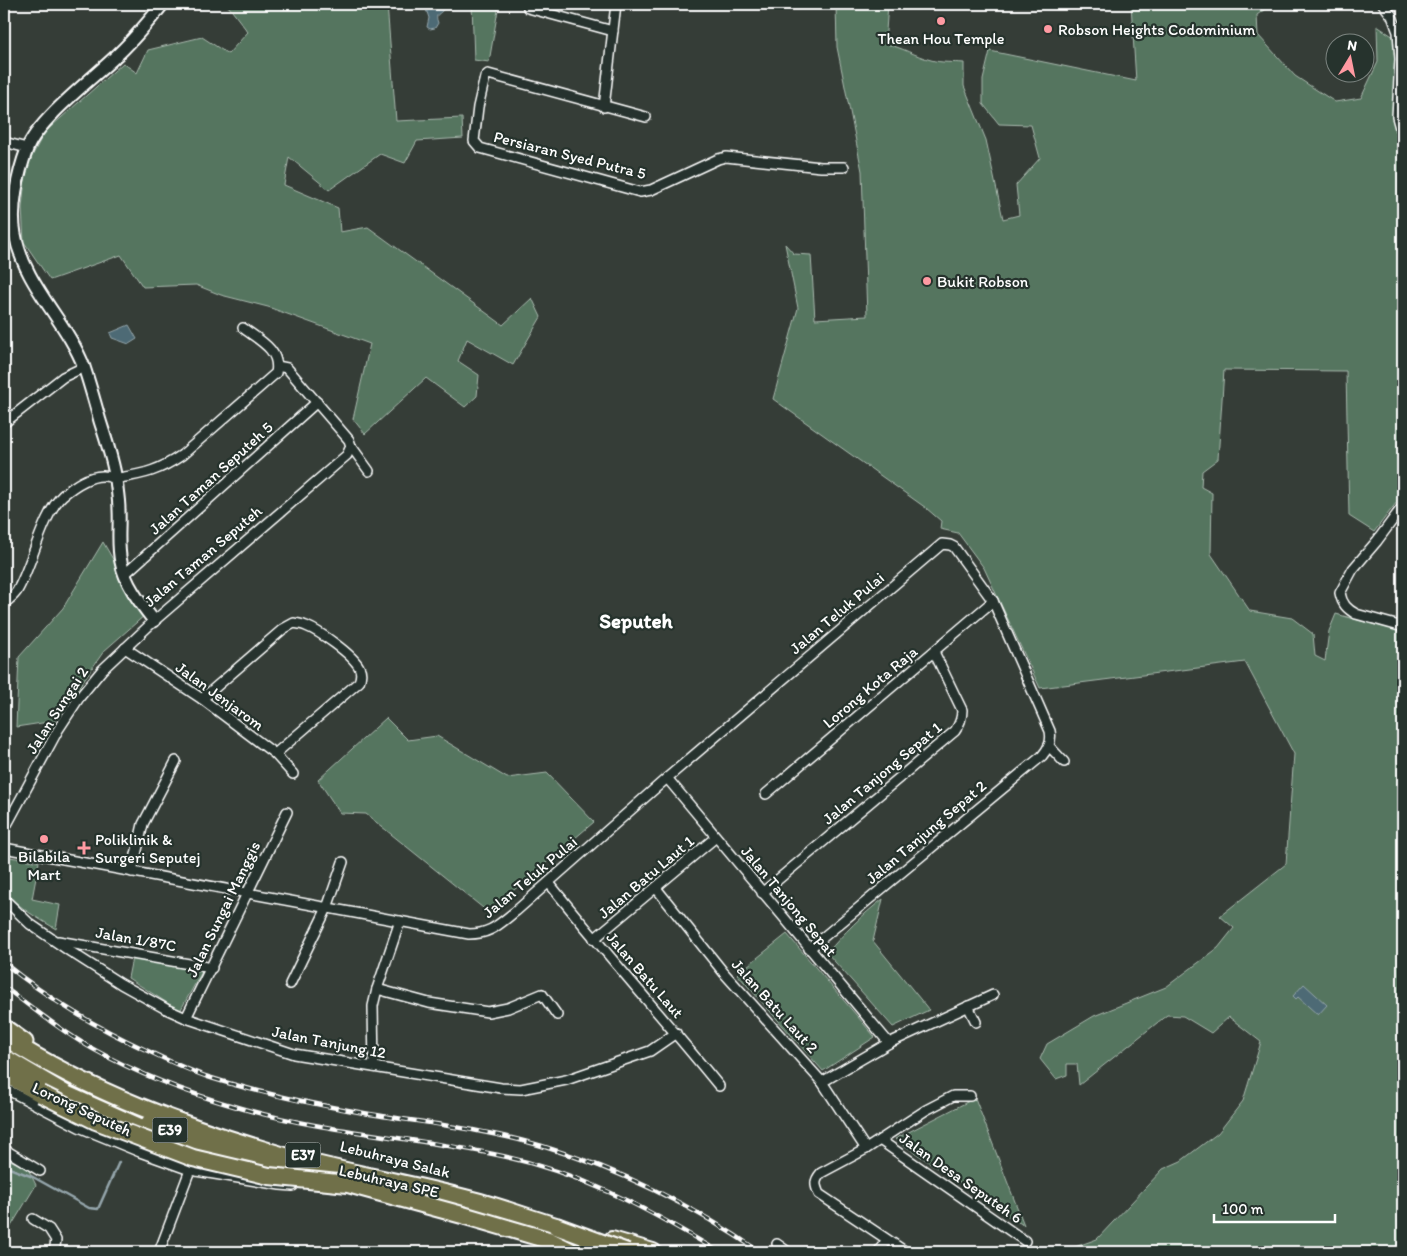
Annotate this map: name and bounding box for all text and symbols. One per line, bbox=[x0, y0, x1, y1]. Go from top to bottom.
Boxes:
marker: Thean Hou Temple bbox=[935, 15, 947, 27]
place label: Robson Heights Codominium bbox=[1058, 20, 1256, 39]
marker: Robson Heights Codominium bbox=[1042, 23, 1054, 35]
place label: Thean Hou Temple bbox=[877, 29, 1005, 48]
north arrow bbox=[1324, 32, 1374, 82]
text: N bbox=[1346, 36, 1358, 55]
street label: Persiaran Syed Putra 5 bbox=[492, 127, 648, 183]
place label: Bukit Robson bbox=[937, 272, 1029, 291]
marker: Bukit Robson bbox=[921, 275, 933, 287]
street label: Jalan Taman Seputeh 5 bbox=[145, 418, 277, 538]
street label: Jalan Taman Seputeh bbox=[140, 501, 266, 611]
street label: Jalan Teluk Pulai bbox=[786, 568, 888, 658]
district label: Seputeh bbox=[599, 608, 674, 634]
street label: Lorong Kota Raja bbox=[819, 642, 922, 732]
street label: Jalan Jenjarom bbox=[172, 658, 268, 735]
street label: Jalan Sungai 2 bbox=[22, 662, 93, 757]
street label: Jalan Tanjong Sepat 1 bbox=[819, 717, 946, 828]
street label: Jalan Tanjung Sepat 2 bbox=[862, 776, 990, 888]
place label: Poliklinik & Surgeri Seputej bbox=[95, 830, 200, 867]
street label: Jalan Batu Laut 1 bbox=[594, 831, 698, 923]
street label: Jalan Teluk Pulai bbox=[479, 832, 581, 922]
marker: Bilabila Mart bbox=[38, 833, 50, 845]
street label: Jalan Sungai Manggis bbox=[182, 838, 264, 980]
marker: Poliklinik & Surgeri Seputej bbox=[77, 841, 91, 855]
street label: Jalan Tanjong Sepat bbox=[737, 842, 841, 960]
place label: Bilabila Mart bbox=[18, 847, 71, 884]
street label: Jalan 1/87C bbox=[94, 923, 178, 955]
street label: Jalan Batu Laut bbox=[602, 928, 688, 1022]
street label: Jalan Batu Laut 2 bbox=[728, 955, 823, 1057]
street label: Jalan Tanjung 12 bbox=[270, 1022, 388, 1062]
street label: Lorong Seputeh bbox=[29, 1078, 135, 1140]
road number: E39 bbox=[152, 1118, 188, 1142]
street label: Jalan Desa Seputeh 6 bbox=[896, 1128, 1026, 1228]
street label: Lebuhraya Salak bbox=[338, 1136, 453, 1182]
road number: E37 bbox=[286, 1142, 320, 1168]
street label: Lebuhraya SPE bbox=[337, 1160, 441, 1202]
scale bar bbox=[1214, 1191, 1336, 1223]
text: 100 m bbox=[1222, 1200, 1264, 1218]

